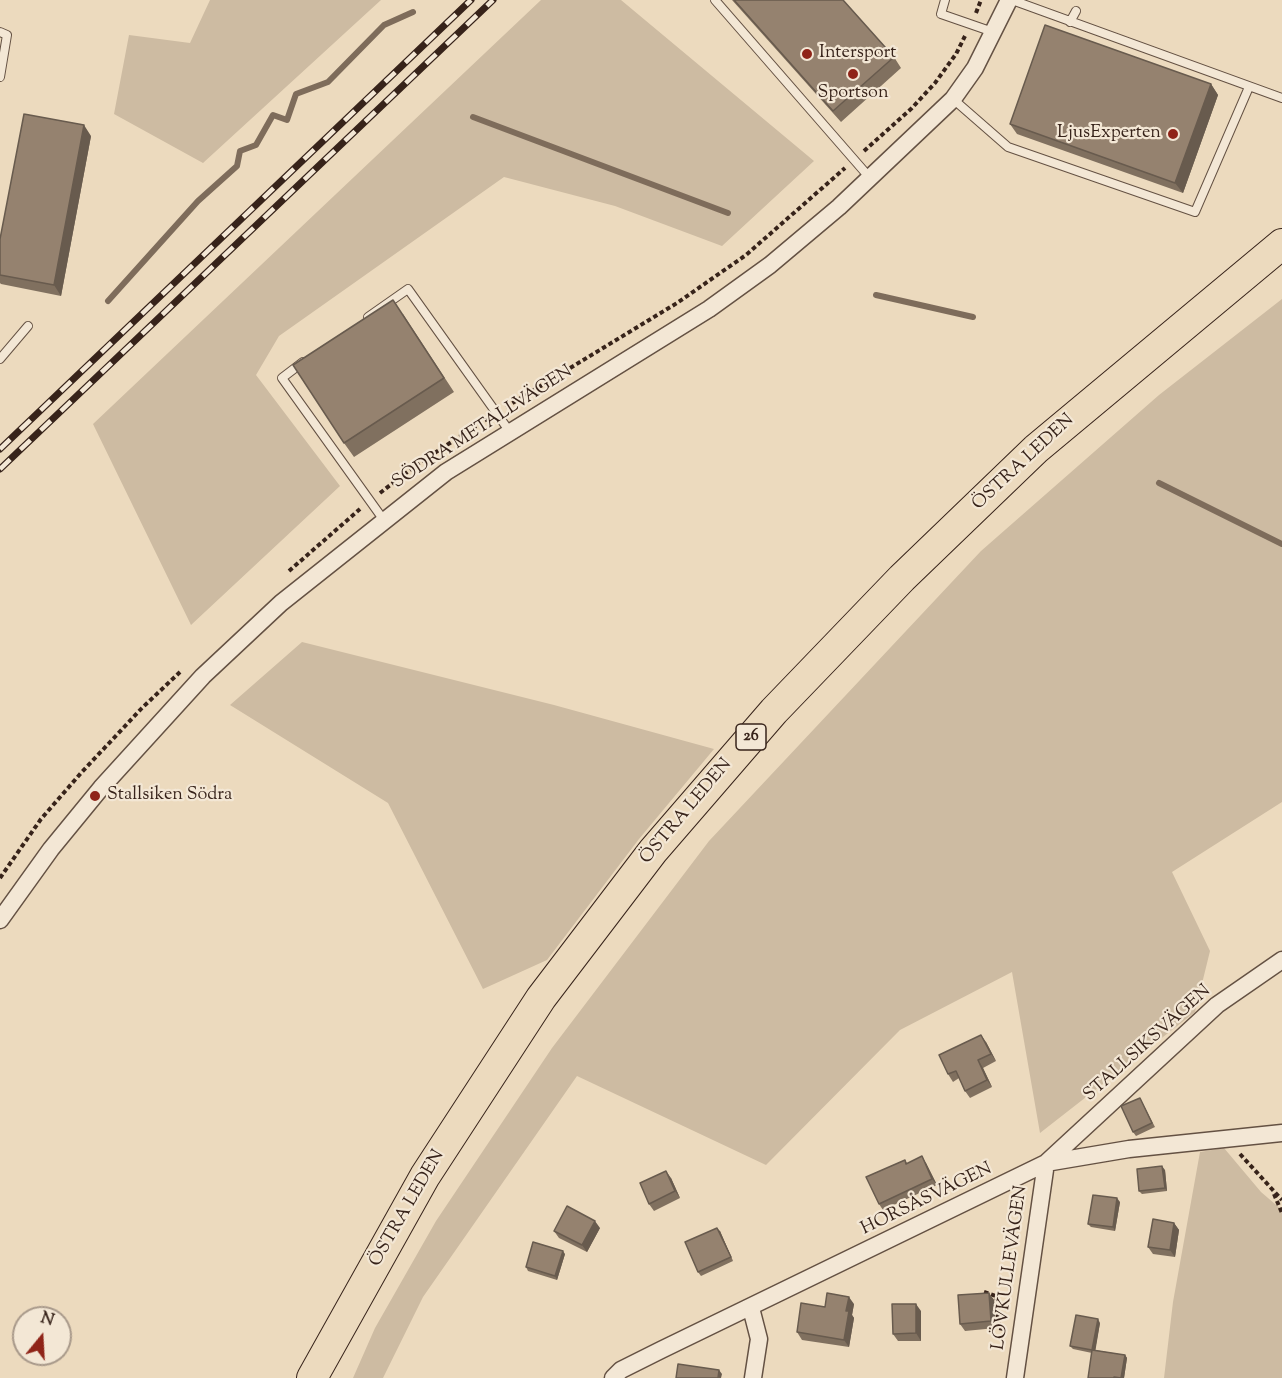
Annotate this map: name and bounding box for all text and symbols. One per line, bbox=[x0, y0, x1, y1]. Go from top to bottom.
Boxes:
place label: Intersport bbox=[819, 43, 896, 65]
marker: Intersport bbox=[800, 47, 814, 61]
marker: Sportson bbox=[846, 67, 860, 81]
place label: Sportson bbox=[817, 83, 889, 105]
place label: LjusExperten bbox=[1057, 123, 1161, 145]
marker: LjusExperten bbox=[1166, 127, 1180, 141]
street label: SÖDRA METALLVÄGEN bbox=[389, 362, 577, 494]
street label: ÖSTRA LEDEN bbox=[969, 410, 1079, 516]
road number: 26 bbox=[736, 724, 766, 750]
street label: ÖSTRA LEDEN bbox=[637, 755, 737, 869]
place label: Stallsiken Södra bbox=[107, 785, 232, 807]
marker: Stallsiken Södra bbox=[88, 789, 102, 803]
street label: STALLSIKSVÄGEN bbox=[1080, 981, 1216, 1107]
street label: ÖSTRA LEDEN bbox=[366, 1147, 450, 1271]
street label: HORSÅSVÄGEN bbox=[858, 1159, 996, 1241]
street label: LÖVKULLEVÄGEN bbox=[989, 1184, 1033, 1352]
north arrow bbox=[12, 1306, 72, 1366]
text: N bbox=[37, 1307, 57, 1333]

